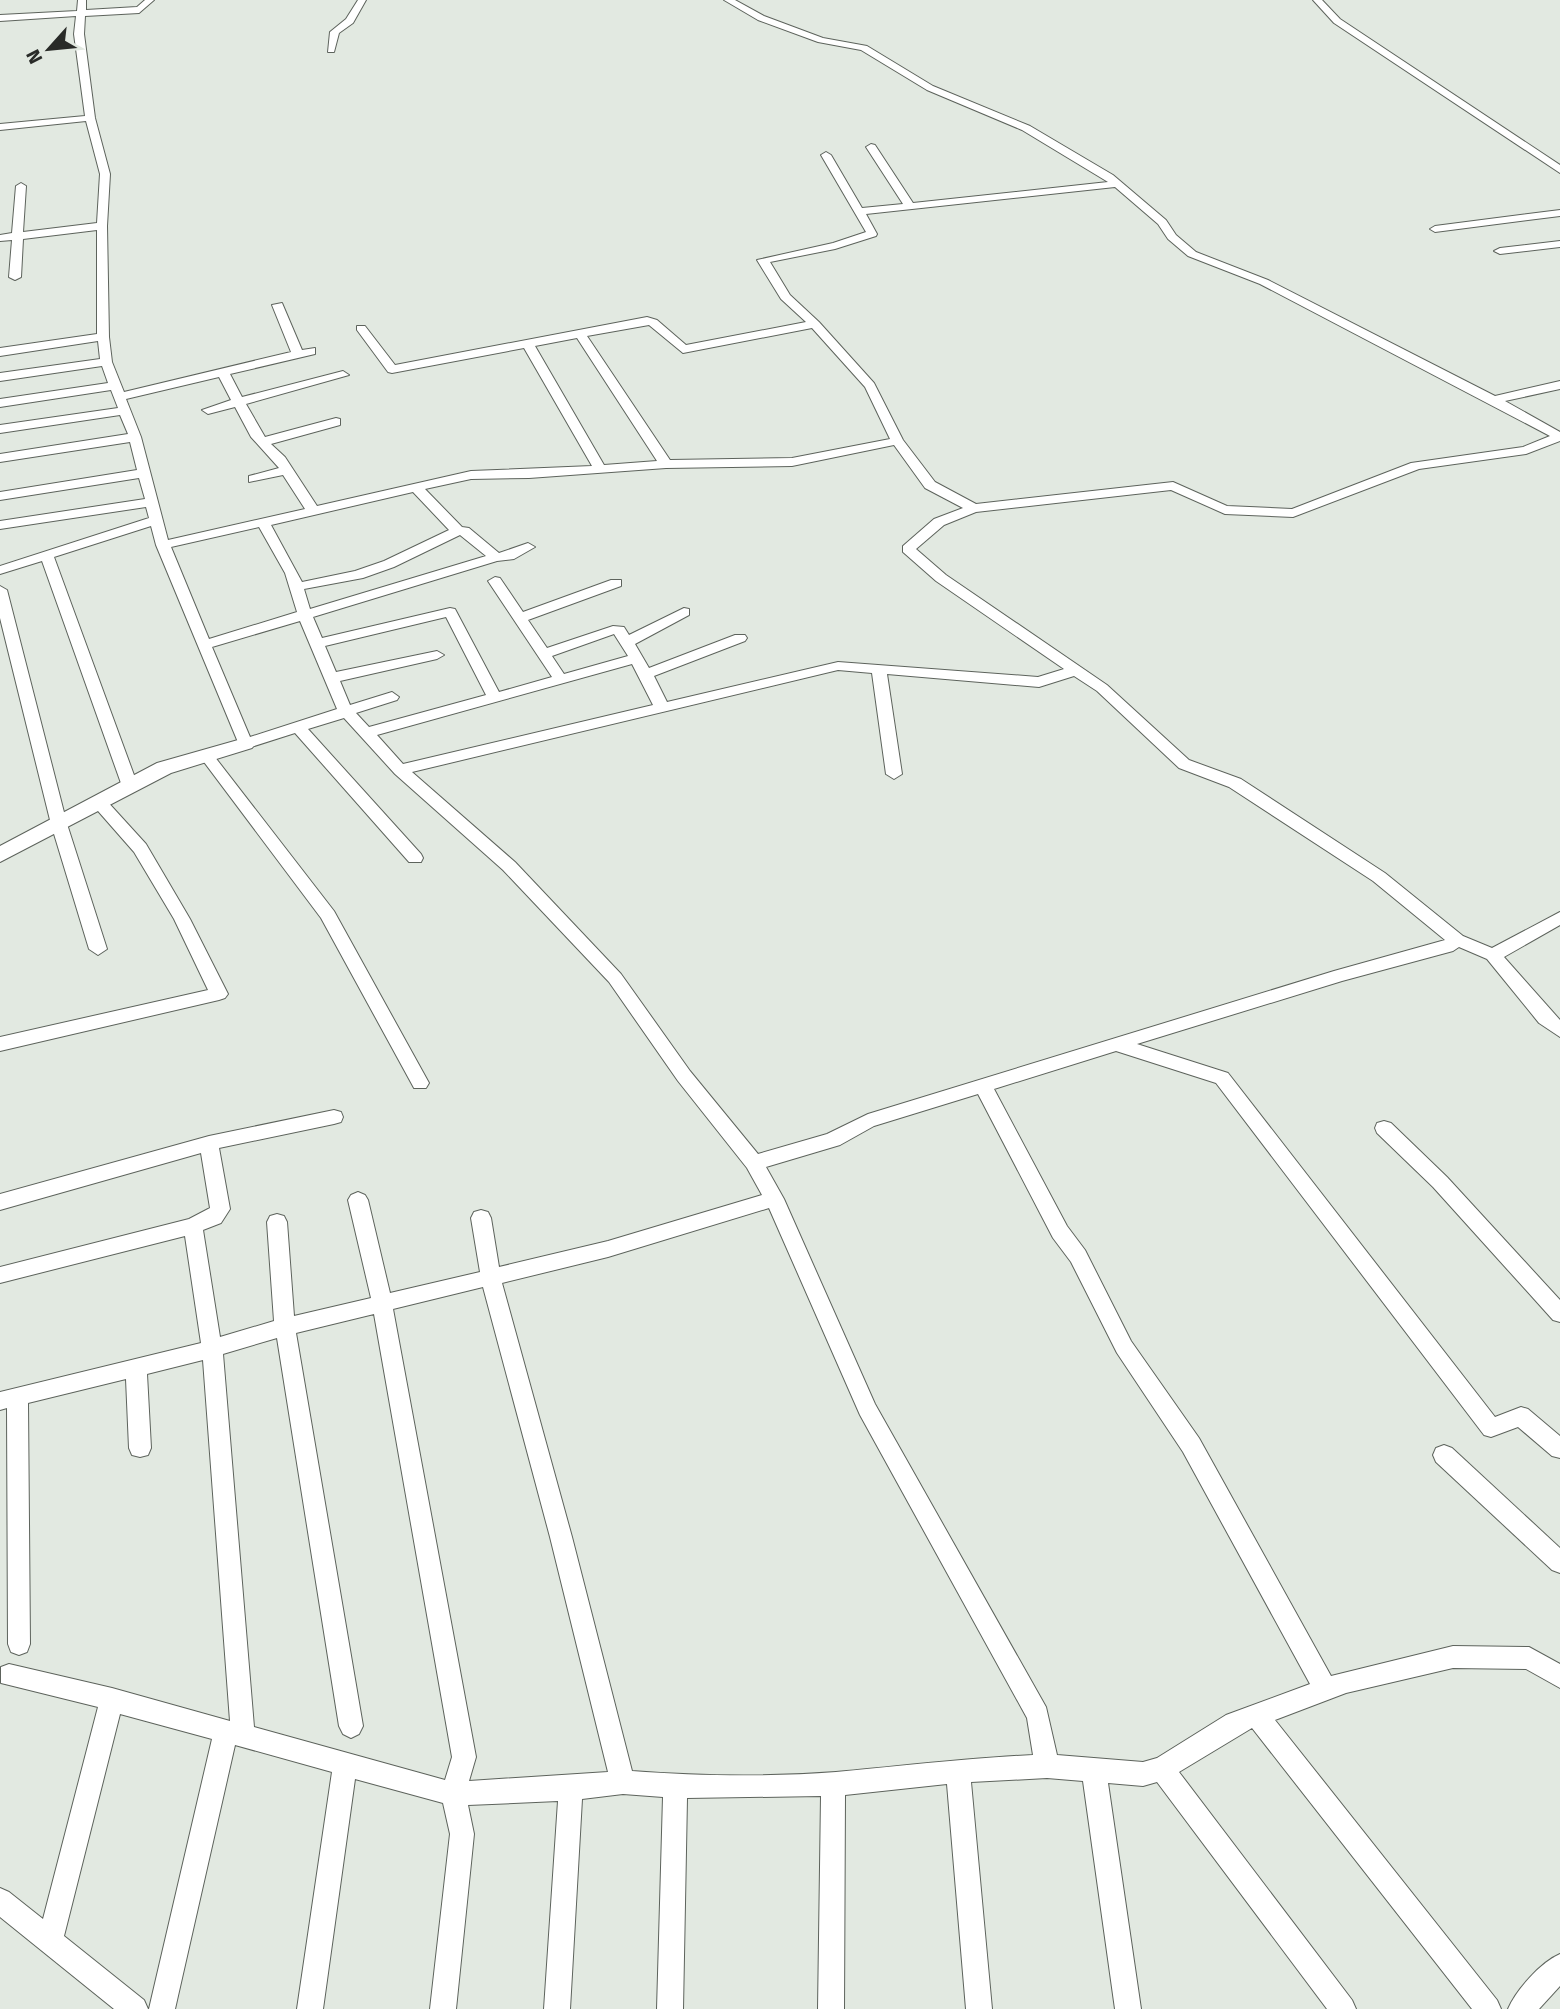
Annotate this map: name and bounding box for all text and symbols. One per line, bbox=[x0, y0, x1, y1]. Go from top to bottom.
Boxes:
north arrow bbox=[14, 14, 84, 84]
text: N bbox=[21, 46, 47, 67]

